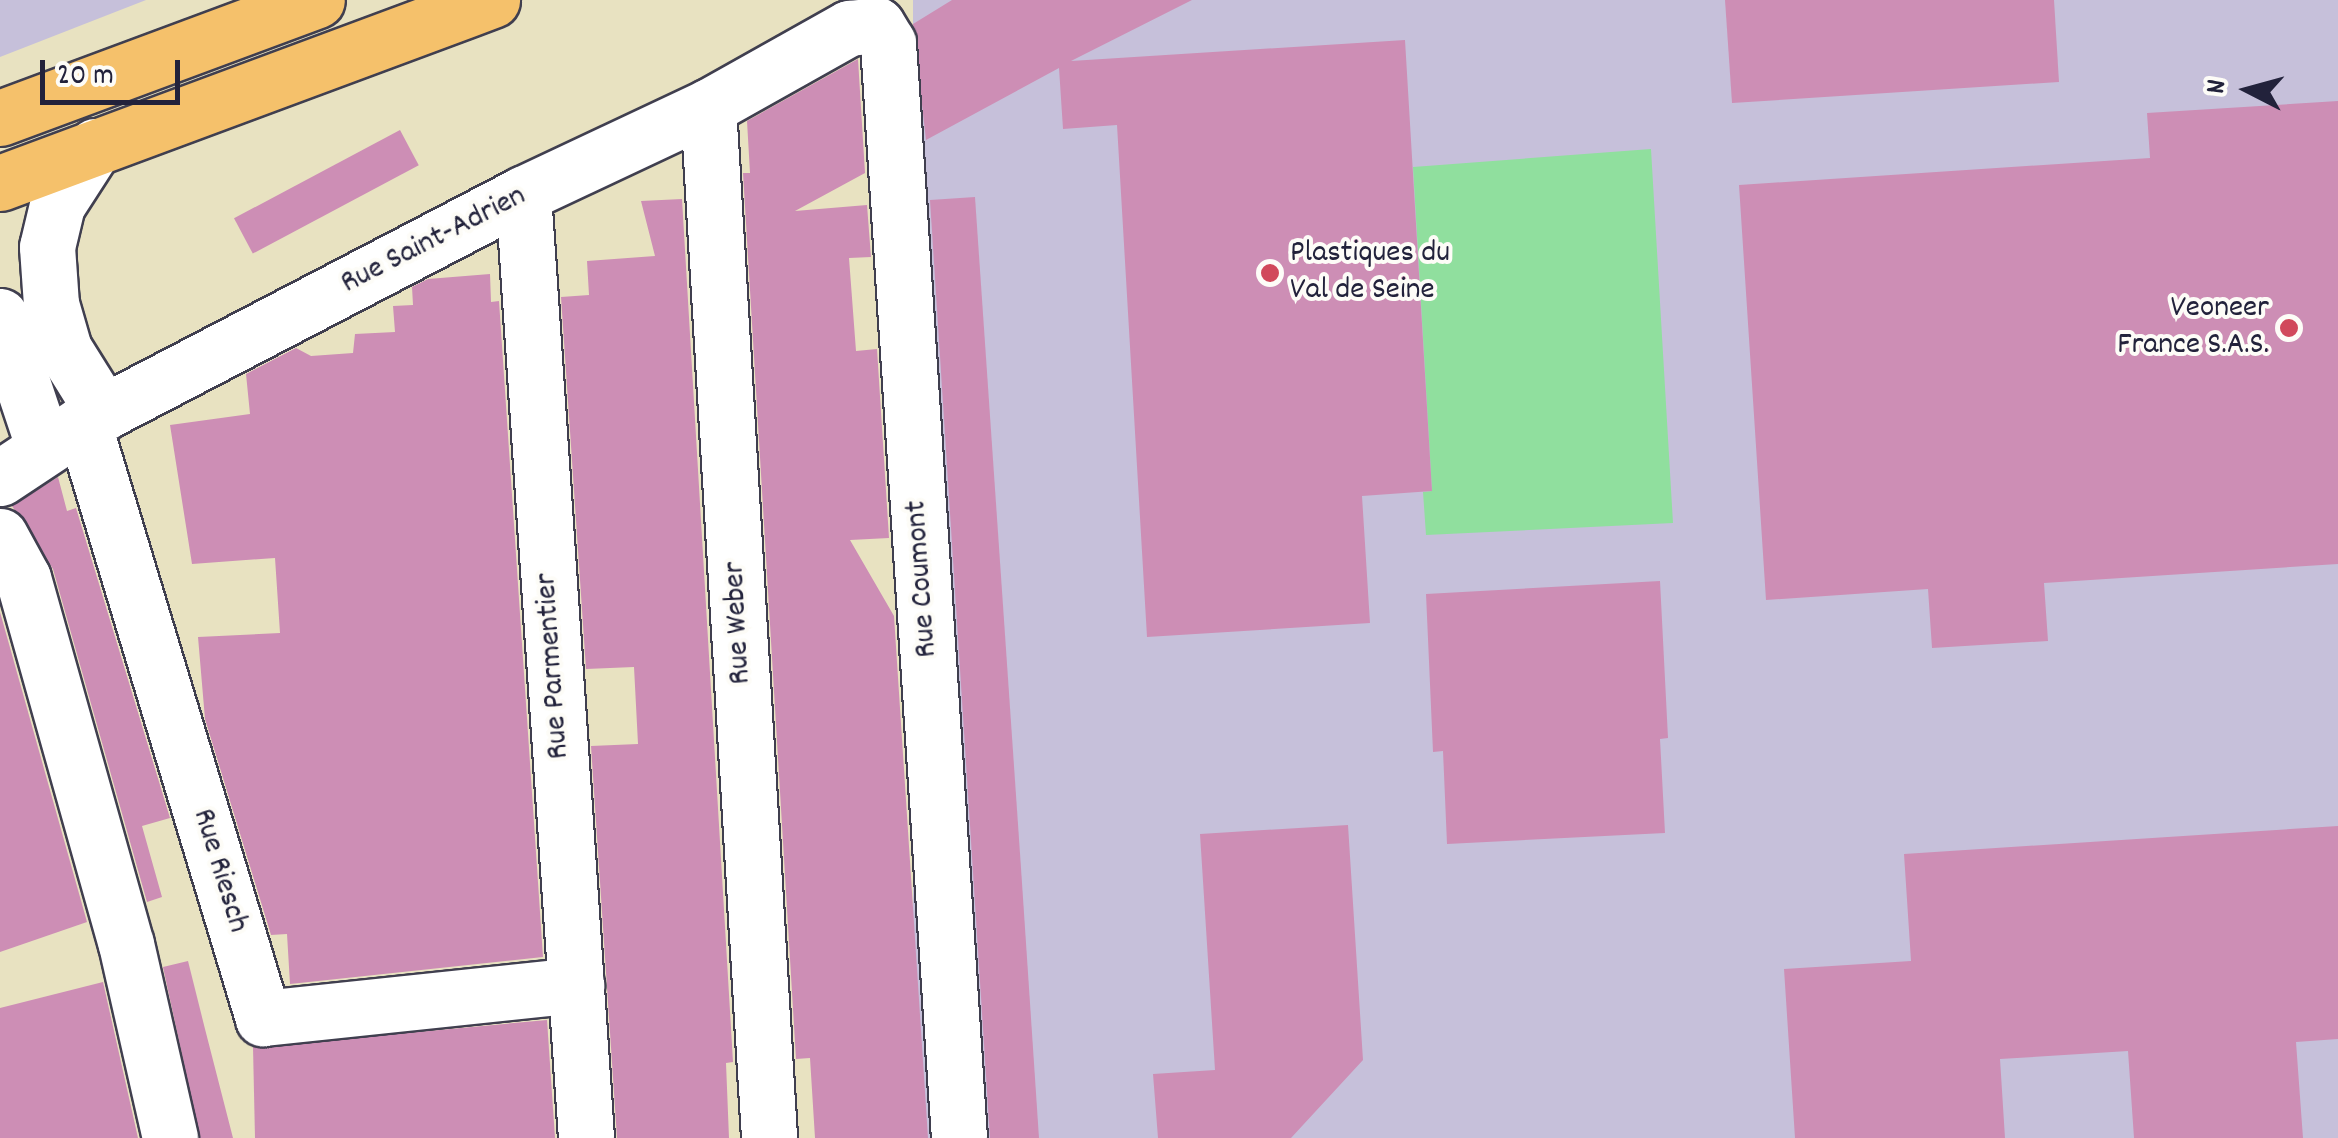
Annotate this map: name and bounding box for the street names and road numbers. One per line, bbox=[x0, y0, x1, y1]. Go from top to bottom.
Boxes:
street label: Rue Saint-Adrien bbox=[335, 178, 533, 304]
street label: Rue Coumont bbox=[898, 499, 948, 659]
street label: Rue Weber bbox=[717, 561, 761, 685]
street label: Rue Parmentier bbox=[528, 572, 580, 760]
street label: Rue Riesch bbox=[182, 805, 256, 937]

